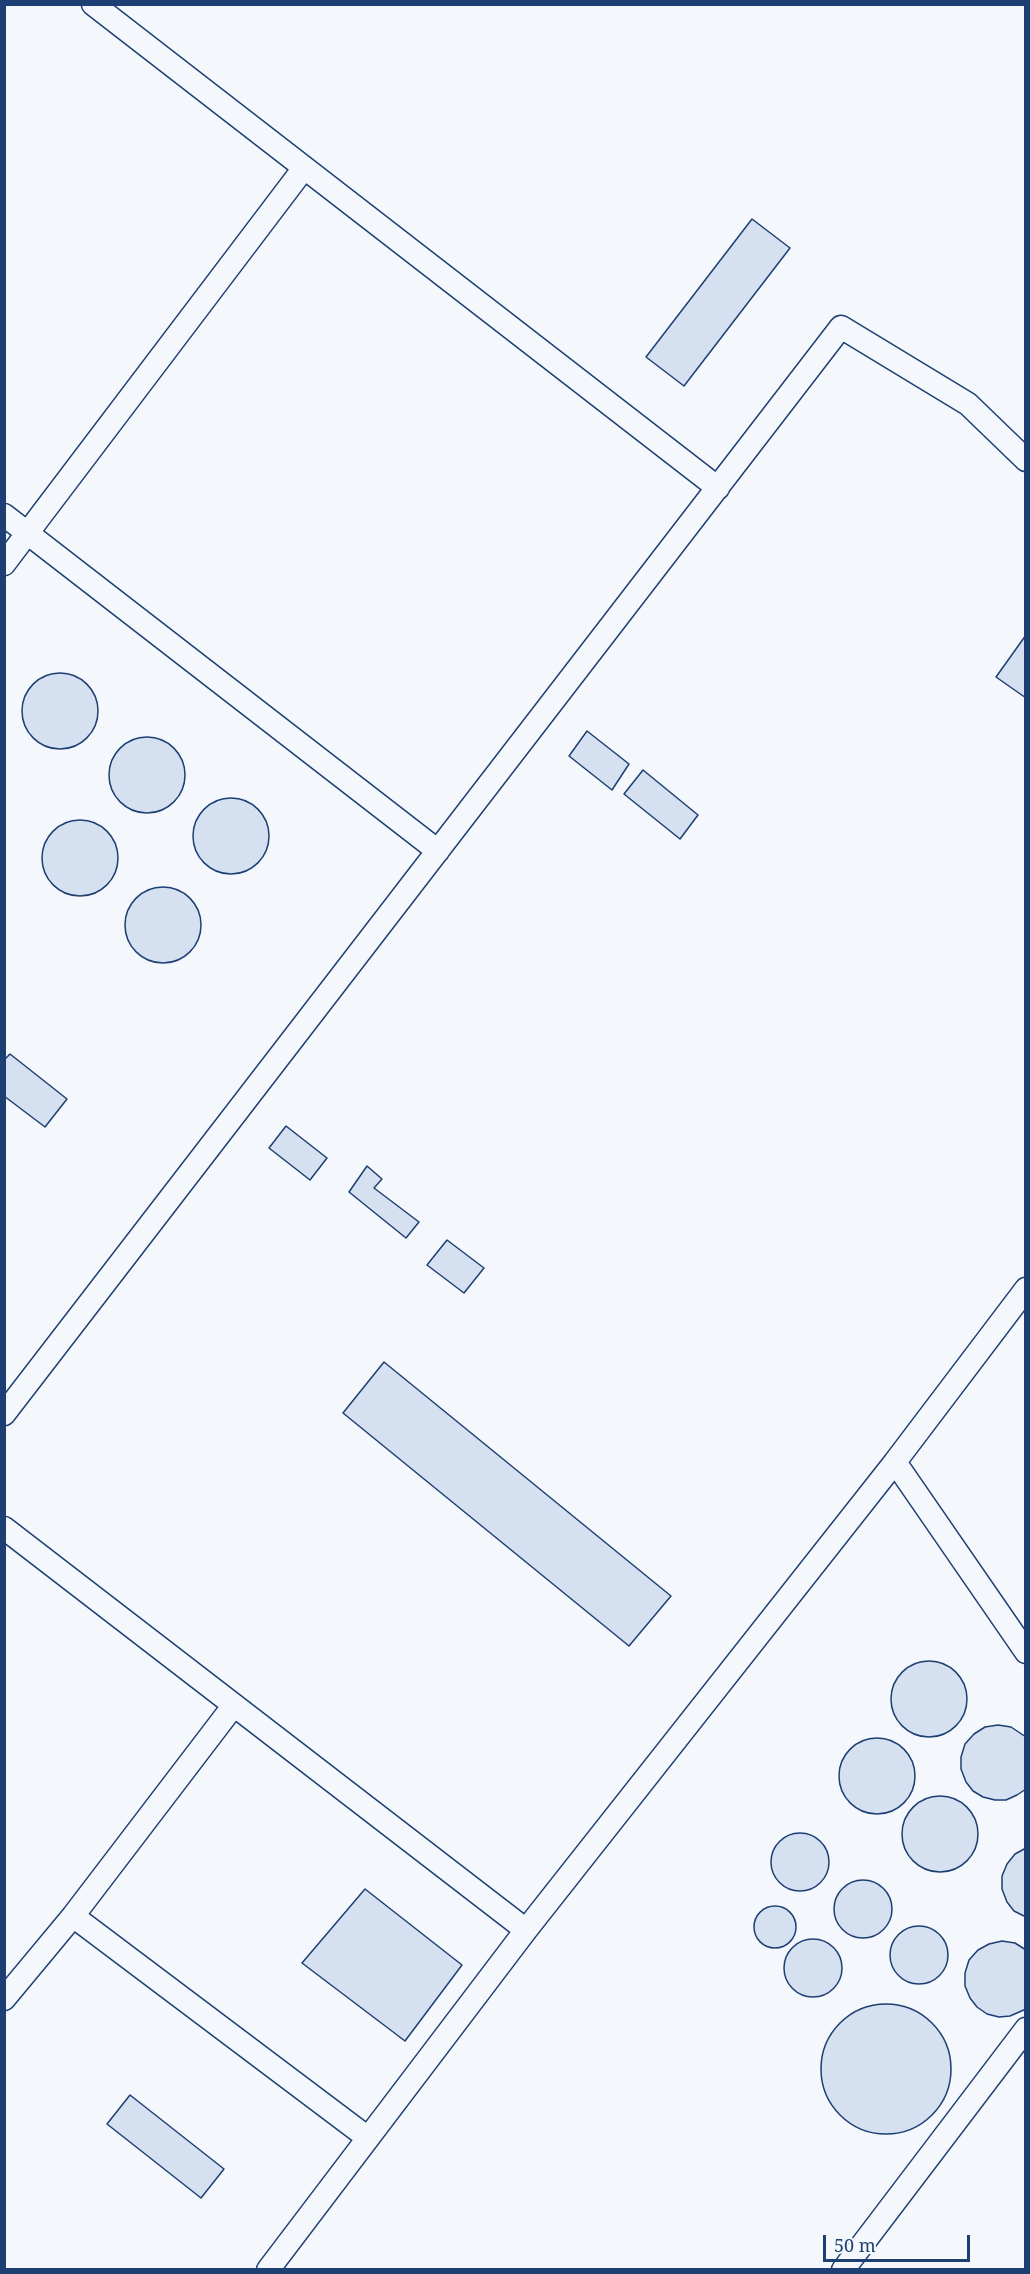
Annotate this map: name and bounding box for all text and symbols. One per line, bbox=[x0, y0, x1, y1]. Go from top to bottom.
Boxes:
scale bar bbox=[826, 2223, 973, 2261]
text: 50 m bbox=[834, 2233, 876, 2257]

